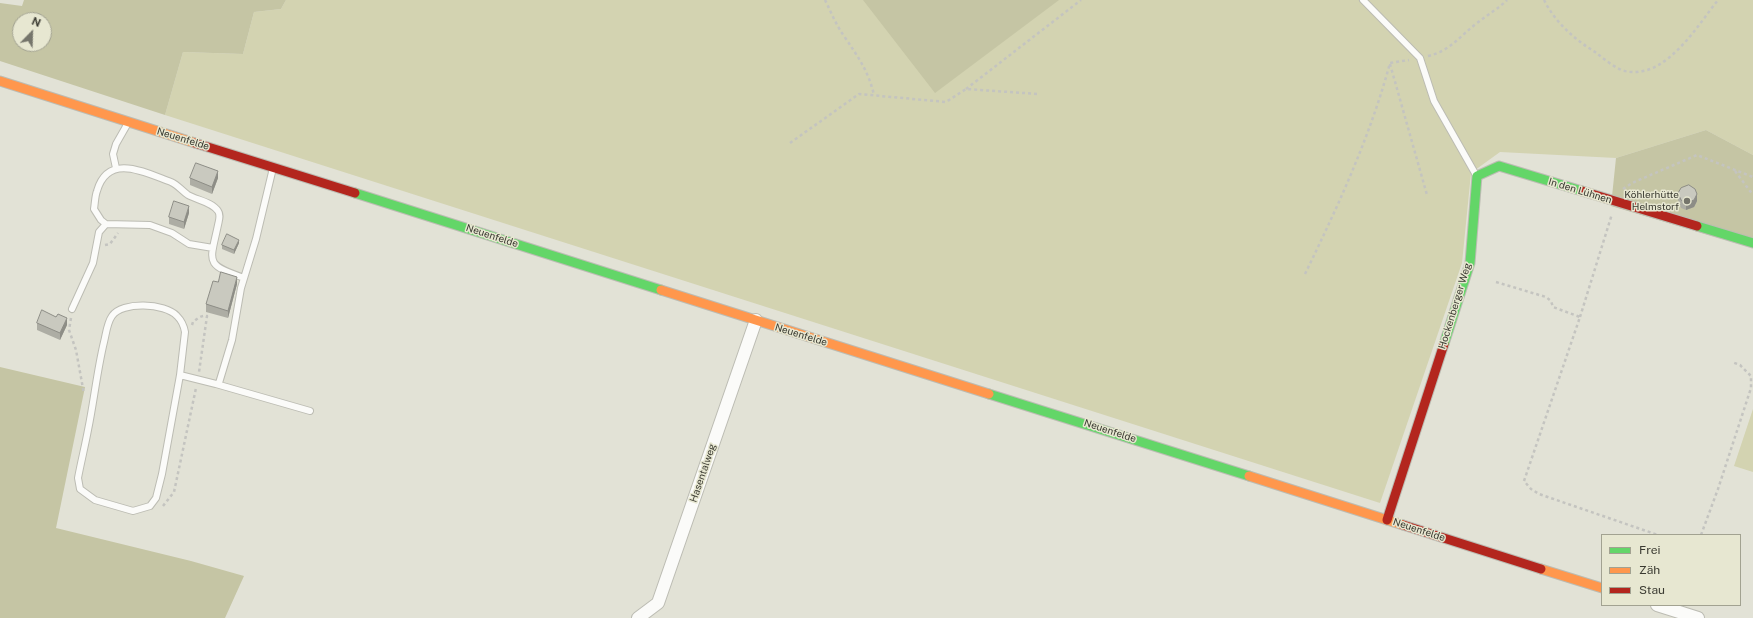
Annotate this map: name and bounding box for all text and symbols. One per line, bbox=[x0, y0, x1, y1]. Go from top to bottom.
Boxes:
north arrow bbox=[12, 12, 52, 52]
text: N bbox=[30, 15, 43, 29]
street label: Neuenfelde bbox=[155, 125, 211, 153]
street label: In den Lühnen bbox=[1547, 176, 1613, 206]
place label: Köhlerhütte Helmstorf bbox=[1624, 189, 1679, 212]
marker: Köhlerhütte Helmstorf bbox=[1682, 196, 1692, 206]
street label: Neuenfelde bbox=[464, 222, 520, 250]
street label: Hockenberger Weg bbox=[1436, 261, 1474, 351]
street label: Neuenfelde bbox=[773, 321, 829, 349]
street label: Neuenfelde bbox=[1082, 417, 1138, 445]
street label: Hasentalweg bbox=[687, 442, 719, 504]
street label: Neuenfelde bbox=[1391, 516, 1447, 544]
legend bbox=[1601, 534, 1741, 606]
text: Frei bbox=[1639, 543, 1661, 557]
text: Zäh bbox=[1639, 563, 1660, 577]
text: Stau bbox=[1639, 583, 1665, 597]

